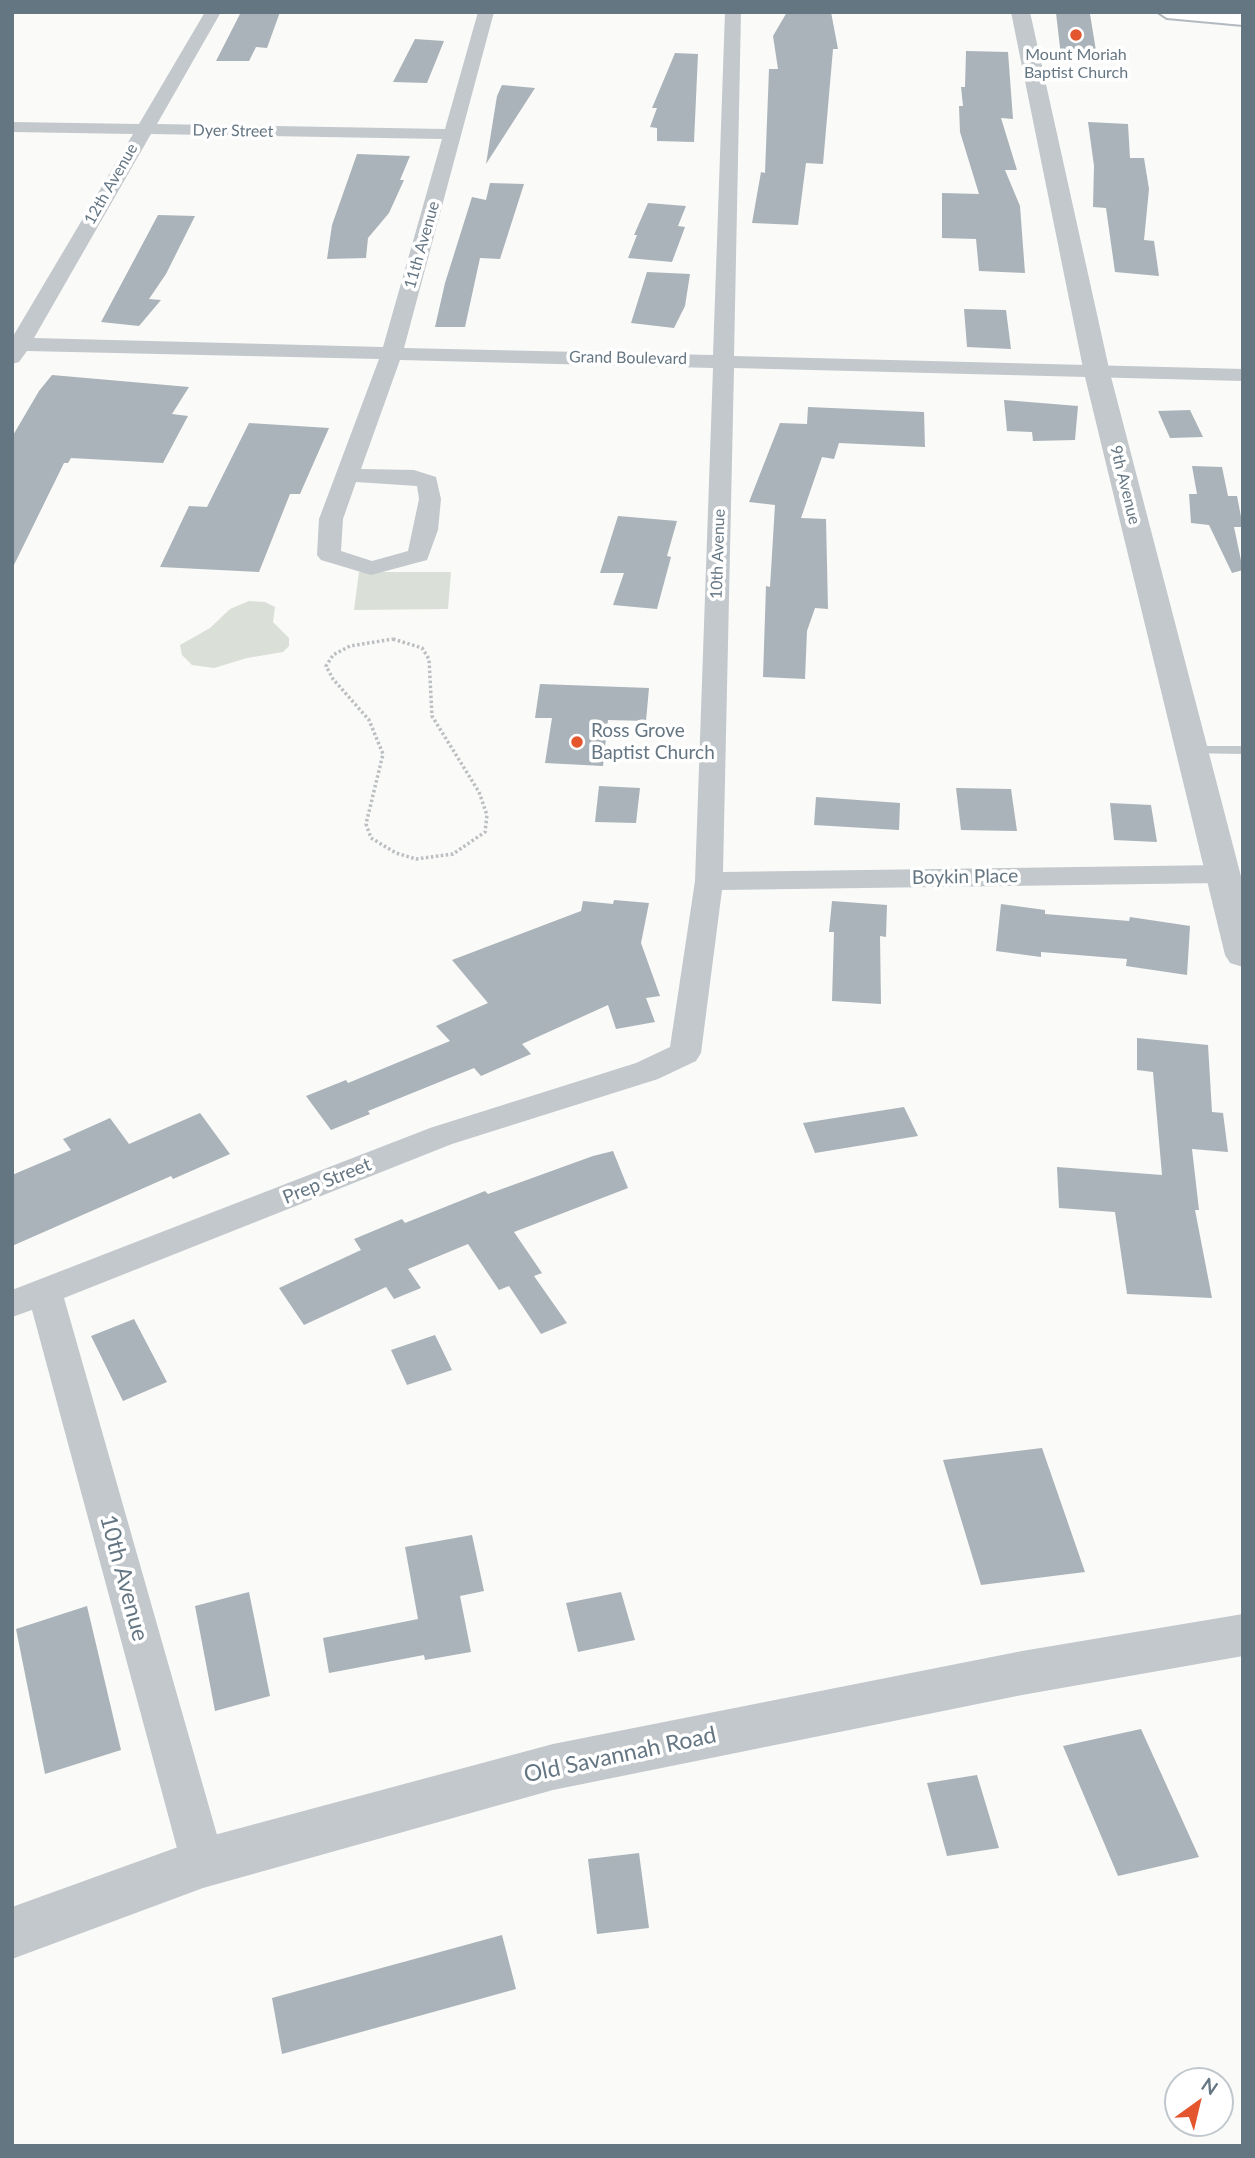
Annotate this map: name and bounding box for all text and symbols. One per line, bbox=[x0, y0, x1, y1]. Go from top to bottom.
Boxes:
marker: Mount Moriah Baptist Church bbox=[1068, 27, 1084, 43]
place label: Mount Moriah Baptist Church bbox=[1024, 45, 1128, 83]
street label: Dyer Street bbox=[193, 121, 273, 141]
street label: 12th Avenue bbox=[80, 140, 142, 228]
street label: 11th Avenue bbox=[400, 199, 444, 291]
street label: Grand Boulevard bbox=[569, 347, 687, 369]
street label: 9th Avenue bbox=[1106, 443, 1144, 527]
street label: 10th Avenue bbox=[707, 509, 729, 599]
place label: Ross Grove Baptist Church bbox=[591, 720, 715, 764]
marker: Ross Grove Baptist Church bbox=[569, 734, 585, 750]
street label: Boykin Place bbox=[912, 865, 1018, 889]
street label: Prep Street bbox=[279, 1153, 375, 1209]
street label: 10th Avenue bbox=[94, 1512, 154, 1644]
street label: Old Savannah Road bbox=[521, 1721, 719, 1789]
north arrow bbox=[1164, 2067, 1234, 2137]
text: N bbox=[1197, 2072, 1222, 2099]

